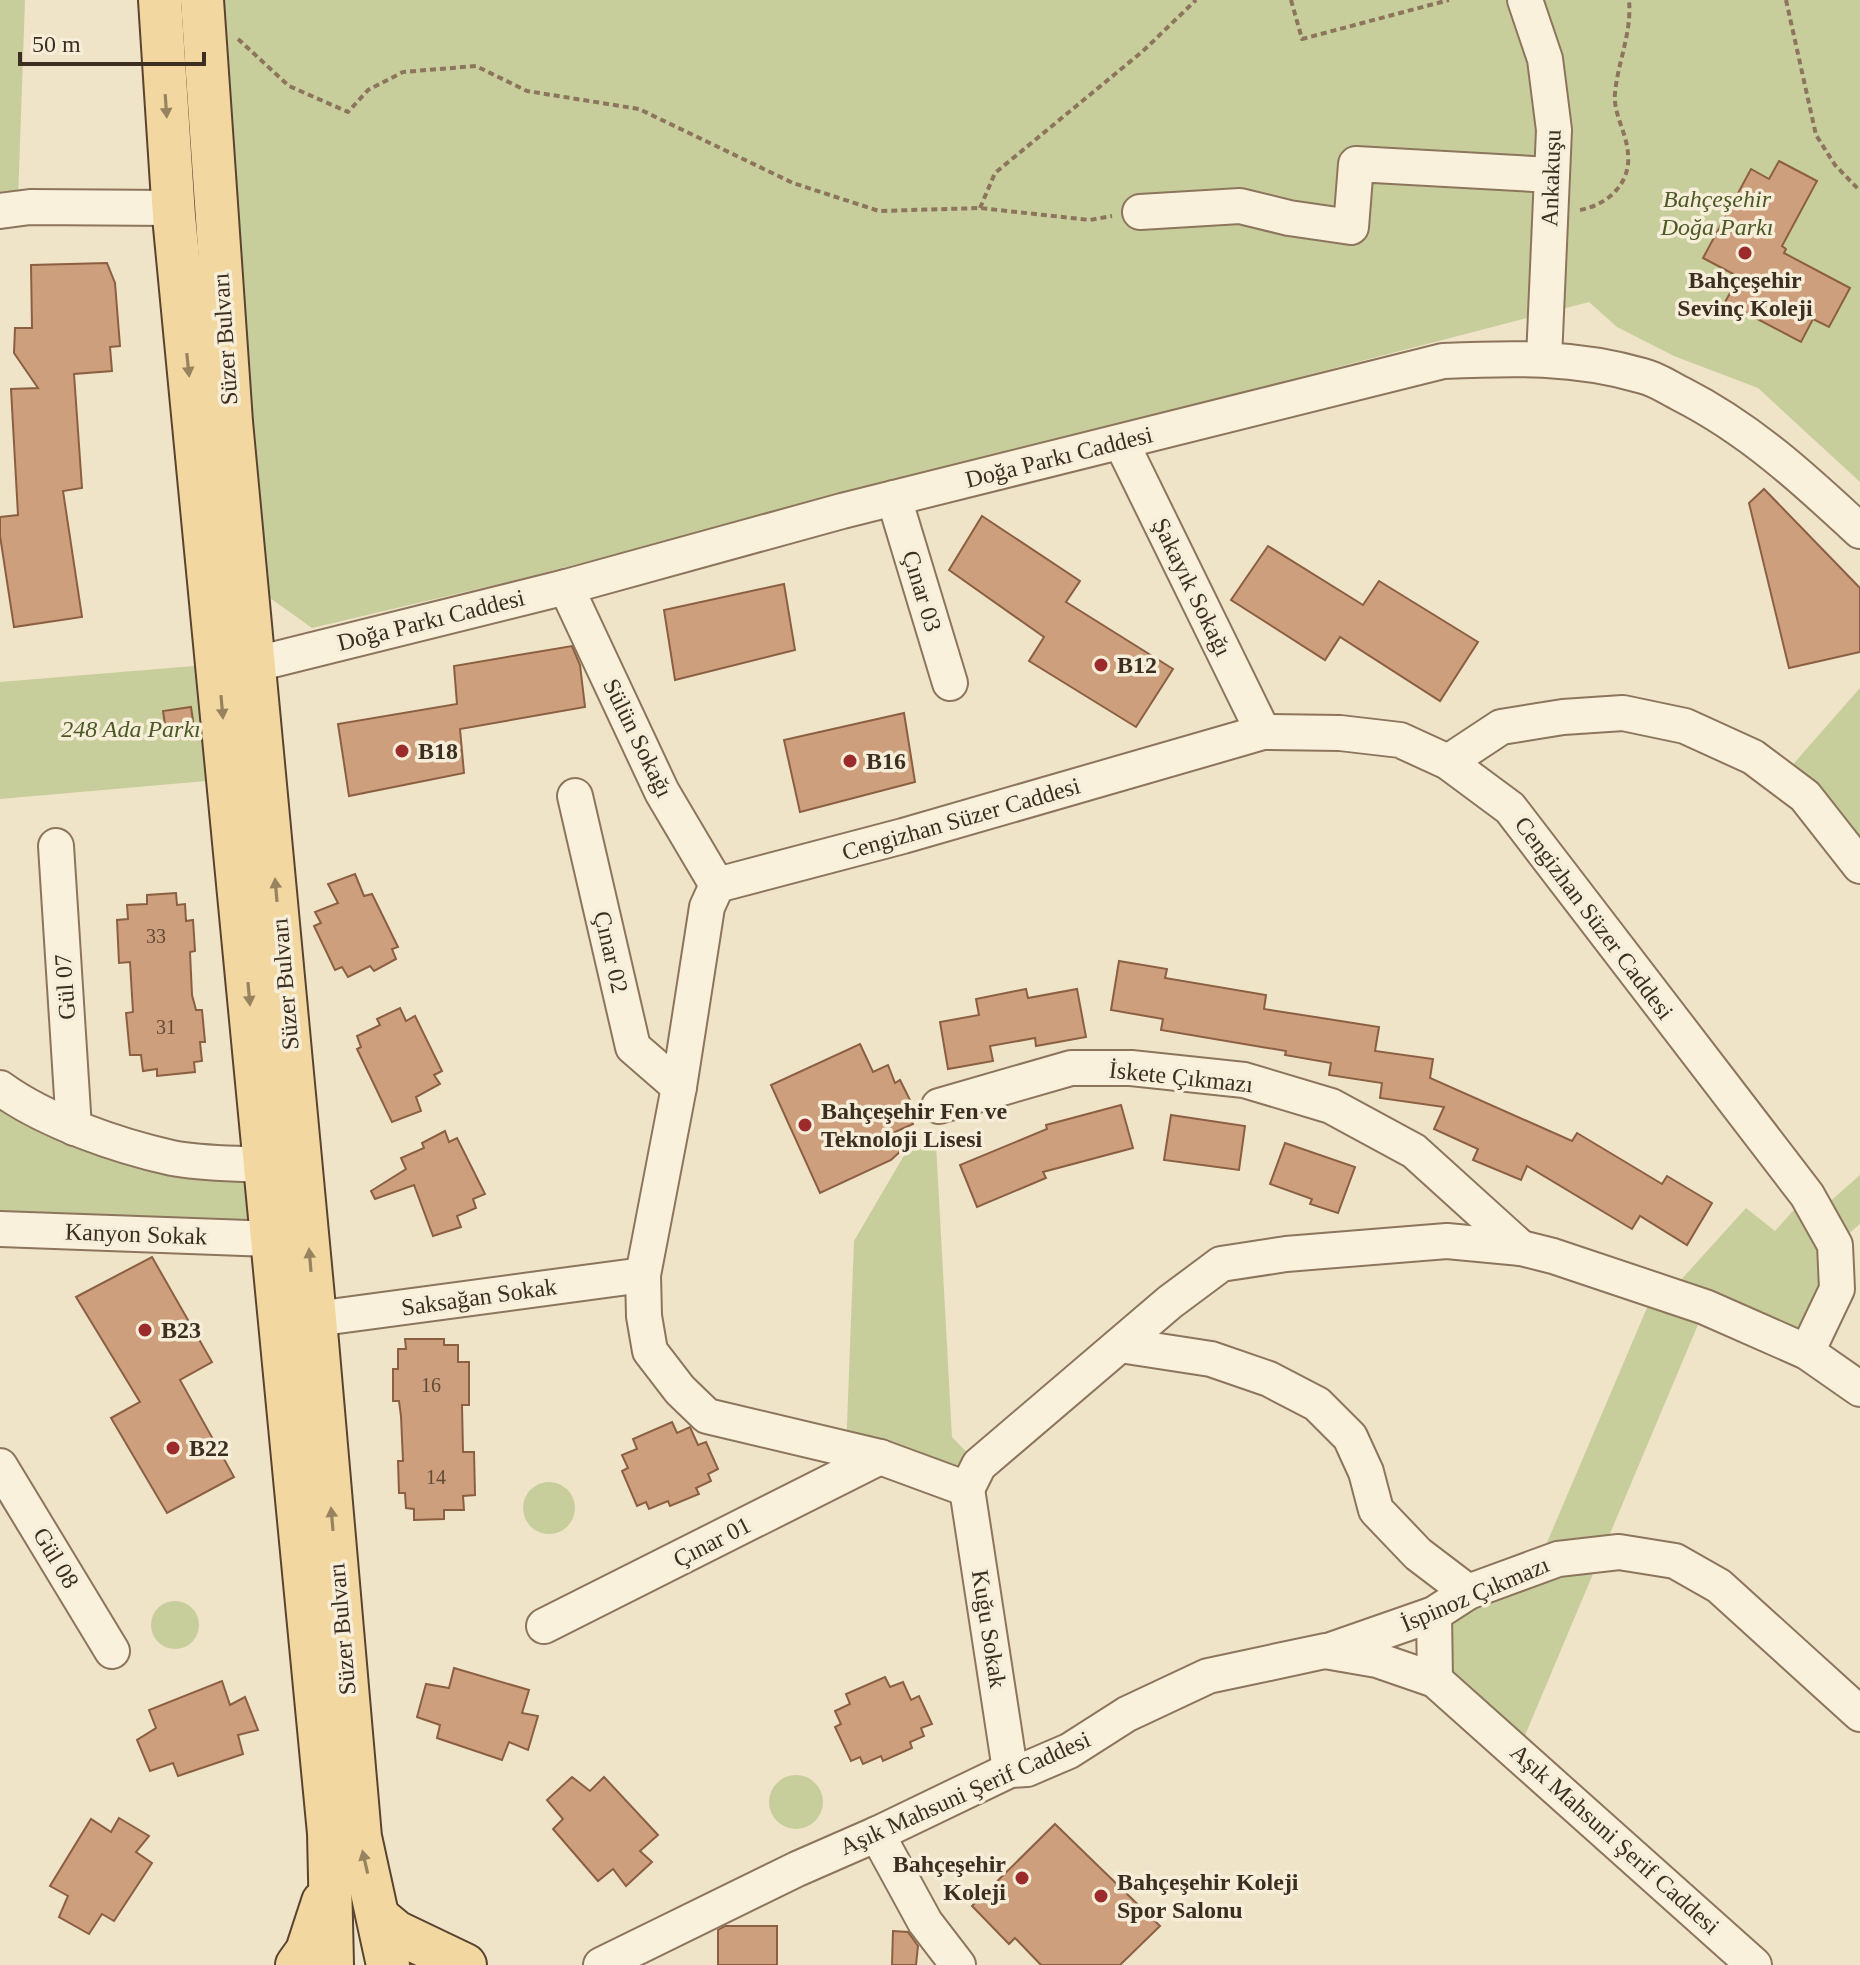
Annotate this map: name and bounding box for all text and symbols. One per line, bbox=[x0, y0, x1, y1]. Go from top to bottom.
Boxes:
scale bar bbox=[20, 16, 204, 66]
text: 50 m bbox=[32, 31, 81, 57]
one-way arrow bbox=[160, 94, 173, 119]
street label: Ankakuşu bbox=[1536, 129, 1566, 227]
park label: Bahçeşehir Doğa Parkı bbox=[1660, 186, 1773, 240]
marker: Bahçeşehir Sevinç Koleji bbox=[1736, 244, 1754, 262]
place label: Bahçeşehir Sevinç Koleji bbox=[1677, 267, 1813, 321]
street label: Süzer Bulvarı bbox=[207, 272, 243, 406]
one-way arrow bbox=[182, 353, 195, 378]
street label: Doğa Parkı Caddesi bbox=[963, 421, 1156, 493]
street label: Şakayık Sokağı bbox=[1147, 514, 1237, 660]
street label: Çınar 03 bbox=[897, 547, 947, 635]
street label: Doğa Parkı Caddesi bbox=[335, 584, 528, 656]
place label: B12 bbox=[1117, 652, 1157, 678]
marker: B12 bbox=[1092, 656, 1110, 674]
street label: Sülün Sokağı bbox=[598, 674, 678, 802]
one-way arrow bbox=[216, 695, 229, 720]
park label: 248 Ada Parkı bbox=[61, 716, 201, 742]
place label: B18 bbox=[418, 738, 458, 764]
marker: B18 bbox=[393, 742, 411, 760]
place label: B16 bbox=[866, 748, 906, 774]
marker: B16 bbox=[841, 752, 859, 770]
street label: Cengizhan Süzer Caddesi bbox=[839, 772, 1083, 865]
street label: Cengizhan Süzer Caddesi bbox=[1509, 812, 1679, 1025]
one-way arrow bbox=[270, 877, 283, 902]
street label: Çınar 02 bbox=[589, 908, 633, 996]
street label: Süzer Bulvarı bbox=[266, 916, 304, 1051]
house number: 33 bbox=[146, 925, 166, 947]
street label: Gül 07 bbox=[50, 953, 80, 1021]
one-way arrow bbox=[243, 982, 256, 1007]
house number: 31 bbox=[156, 1016, 176, 1038]
street label: İskete Çıkmazı bbox=[1108, 1057, 1255, 1098]
place label: Bahçeşehir Fen ve Teknoloji Lisesi bbox=[821, 1098, 1008, 1152]
marker: Bahçeşehir Fen ve Teknoloji Lisesi bbox=[796, 1116, 814, 1134]
street label: Kanyon Sokak bbox=[65, 1219, 207, 1249]
one-way arrow bbox=[303, 1247, 316, 1272]
street label: Saksağan Sokak bbox=[400, 1273, 558, 1321]
place label: B23 bbox=[161, 1317, 201, 1343]
marker: B23 bbox=[136, 1321, 154, 1339]
house number: 16 bbox=[421, 1374, 441, 1396]
place label: B22 bbox=[189, 1435, 229, 1461]
marker: B22 bbox=[164, 1439, 182, 1457]
house number: 14 bbox=[426, 1466, 446, 1488]
one-way arrow bbox=[326, 1506, 339, 1531]
street label: Çınar 01 bbox=[669, 1512, 755, 1572]
street label: Gül 08 bbox=[28, 1523, 84, 1593]
street label: İspinoz Çıkmazı bbox=[1397, 1551, 1553, 1637]
street label: Süzer Bulvarı bbox=[323, 1561, 361, 1696]
street label: Kuğu Sokak bbox=[967, 1568, 1011, 1690]
street label: Aşık Mahsuni Şerif Caddesi bbox=[836, 1726, 1095, 1860]
street label: Aşık Mahsuni Şerif Caddesi bbox=[1505, 1739, 1725, 1940]
one-way arrow bbox=[359, 1849, 371, 1874]
place label: Bahçeşehir Koleji bbox=[893, 1851, 1006, 1905]
marker: Bahçeşehir Koleji bbox=[1013, 1869, 1031, 1887]
place label: Bahçeşehir Koleji Spor Salonu bbox=[1117, 1869, 1299, 1923]
marker: Bahçeşehir Koleji Spor Salonu bbox=[1092, 1887, 1110, 1905]

